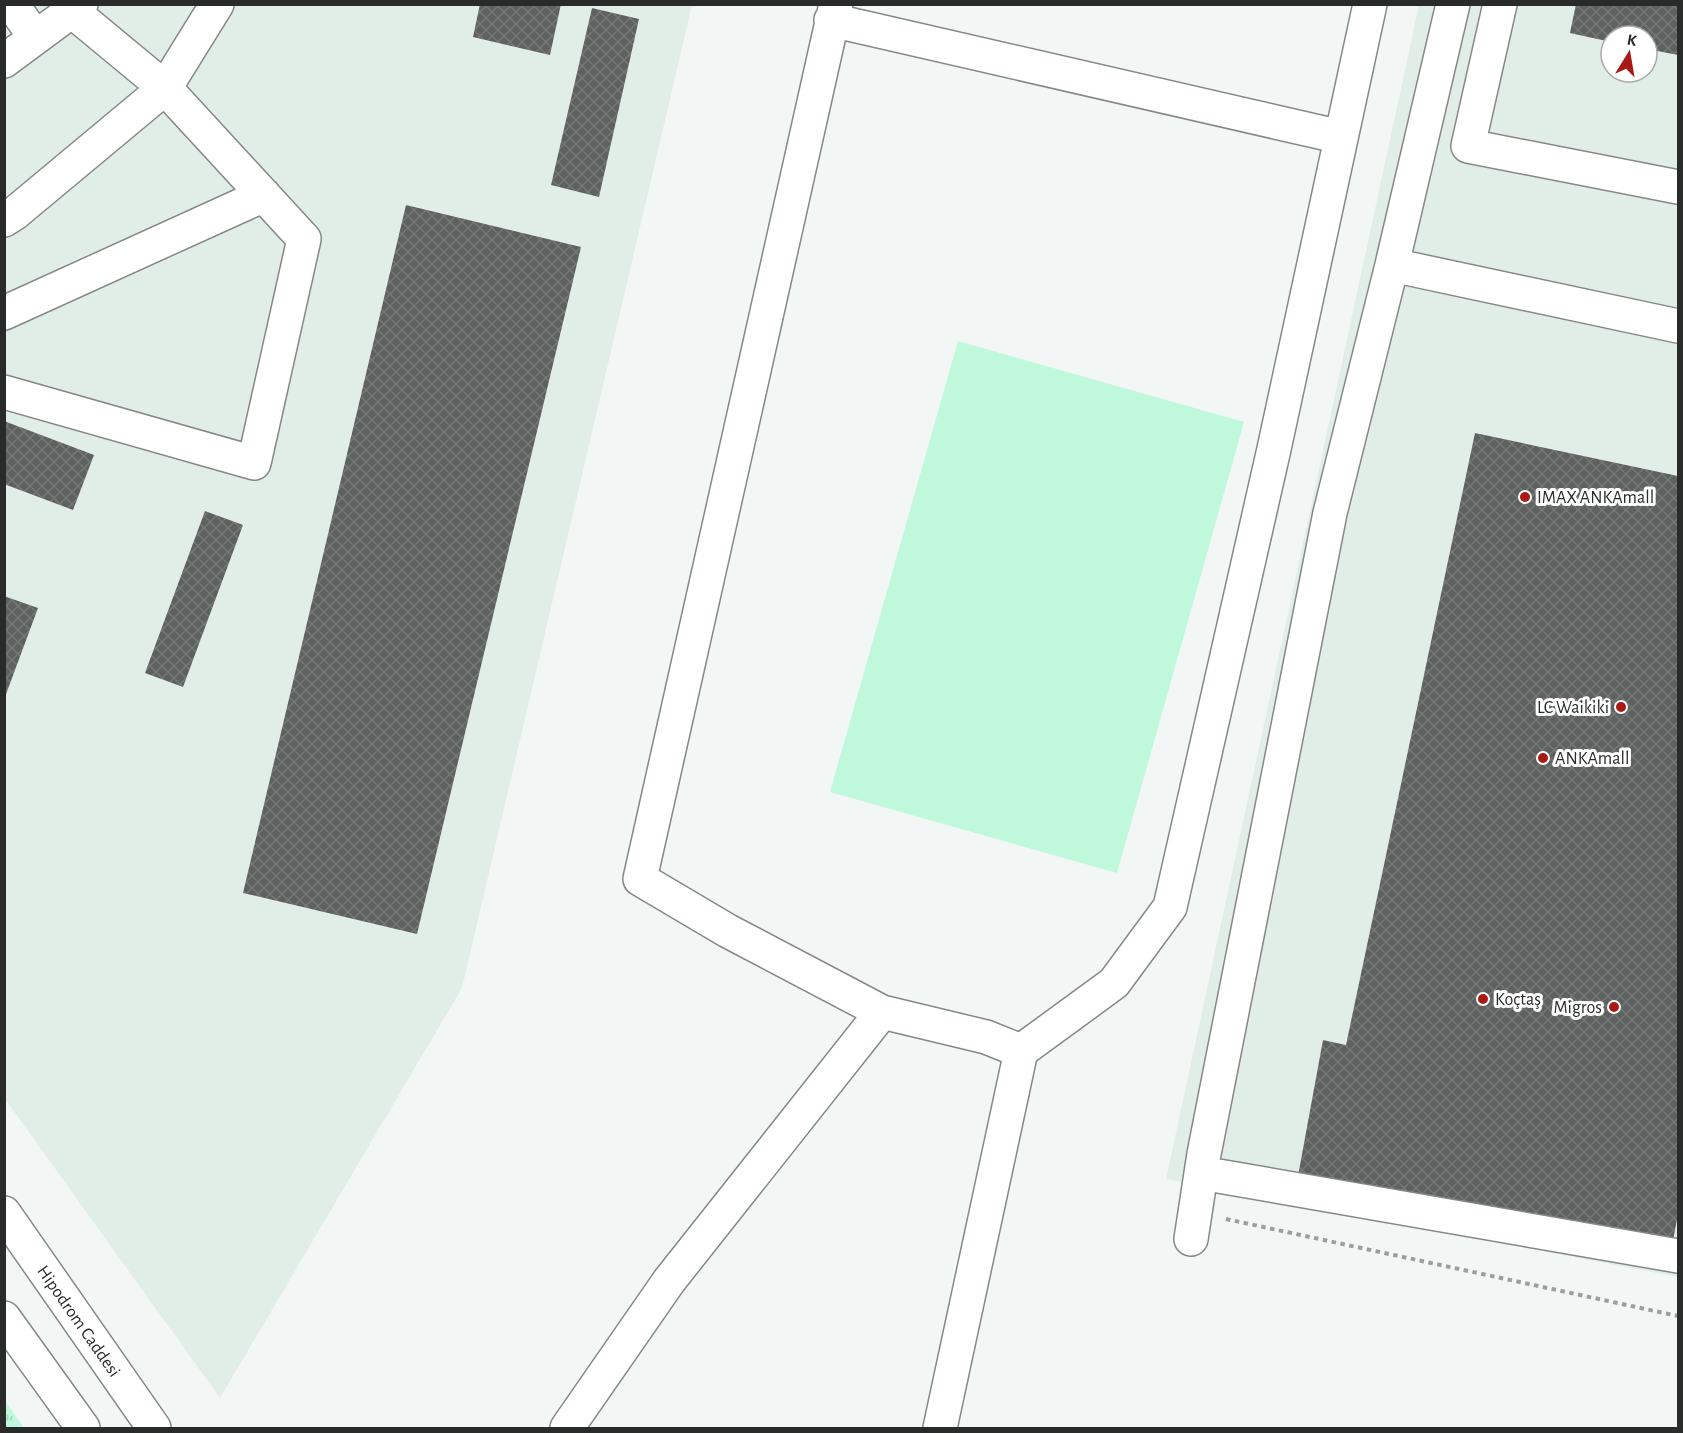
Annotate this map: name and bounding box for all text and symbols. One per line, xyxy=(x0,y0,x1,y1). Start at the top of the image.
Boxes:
north arrow xyxy=(1599,24,1659,84)
text: K xyxy=(1626,32,1638,49)
place label: IMAX ANKAmall xyxy=(1537,489,1654,507)
marker: IMAX ANKAmall xyxy=(1518,490,1532,504)
place label: LC Waikiki xyxy=(1537,699,1609,717)
marker: LC Waikiki xyxy=(1614,700,1628,714)
place label: ANKAmall xyxy=(1555,750,1629,768)
marker: ANKAmall xyxy=(1536,751,1550,765)
place label: Koçtaş xyxy=(1495,991,1541,1009)
marker: Koçtaş xyxy=(1476,992,1490,1006)
place label: Migros xyxy=(1553,999,1602,1017)
marker: Migros xyxy=(1607,1000,1621,1014)
street label: Hipodrom Caddesi xyxy=(33,1263,123,1381)

